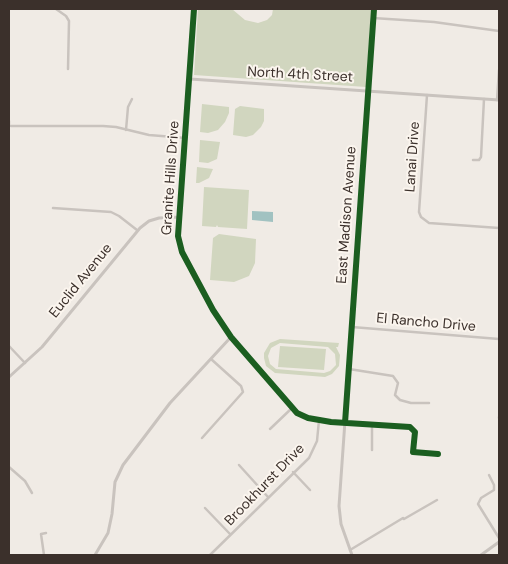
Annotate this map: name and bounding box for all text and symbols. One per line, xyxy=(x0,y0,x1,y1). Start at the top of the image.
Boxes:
street label: North 4th Street xyxy=(247,64,353,86)
street label: Granite Hills Drive xyxy=(159,120,183,236)
street label: Lanai Drive xyxy=(402,121,424,193)
street label: East Madison Avenue xyxy=(334,146,360,284)
street label: Euclid Avenue xyxy=(46,241,116,321)
street label: El Rancho Drive xyxy=(376,310,476,336)
street label: Brookhurst Drive xyxy=(222,441,308,529)

